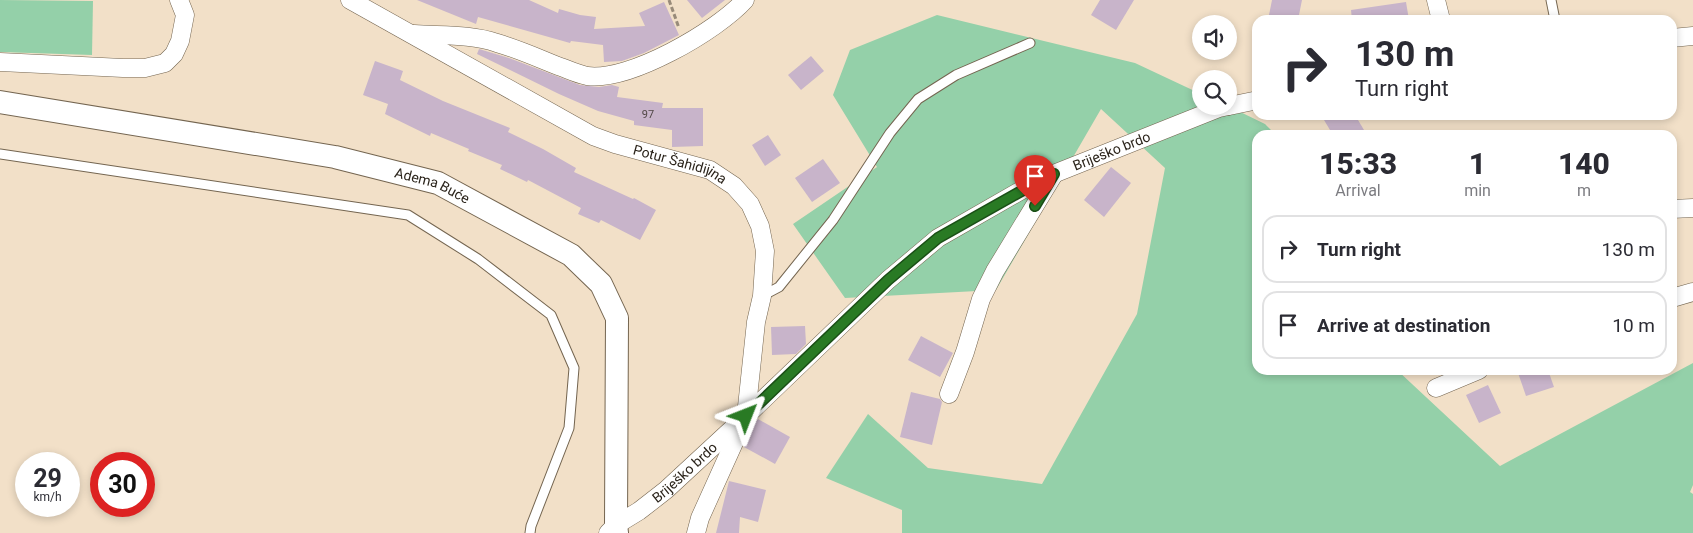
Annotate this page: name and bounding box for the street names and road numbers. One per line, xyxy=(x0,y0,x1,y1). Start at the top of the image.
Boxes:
street label: Briješko brdo xyxy=(1071,128,1153,173)
street label: Potur Šahidijina xyxy=(631,141,730,187)
street label: Adema Buće xyxy=(393,164,472,207)
street label: Briješko brdo xyxy=(649,439,720,506)

